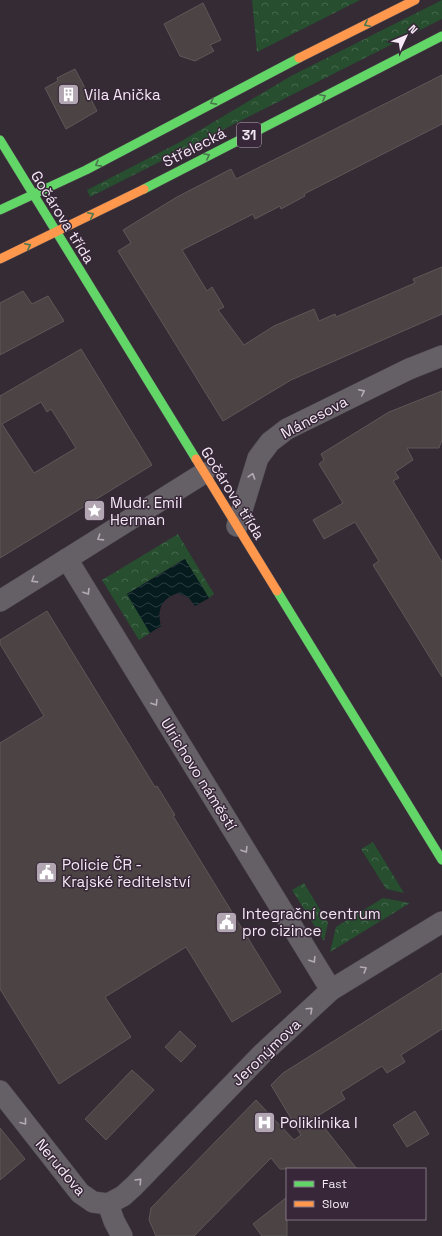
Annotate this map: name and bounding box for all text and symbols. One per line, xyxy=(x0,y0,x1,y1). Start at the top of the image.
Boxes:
north arrow xyxy=(386,16,426,56)
one-way arrow xyxy=(364,19,371,27)
text: N xyxy=(406,22,421,37)
building icon: Vila Anička xyxy=(55,81,81,107)
place label: Vila Anička xyxy=(84,85,161,104)
one-way arrow xyxy=(319,94,326,102)
one-way arrow xyxy=(209,98,217,105)
street label: Střelecká xyxy=(159,123,229,171)
road number: 31 xyxy=(237,123,261,147)
one-way arrow xyxy=(203,153,210,161)
one-way arrow xyxy=(95,159,102,166)
street label: Gočárova třída xyxy=(27,167,99,267)
one-way arrow xyxy=(87,212,94,220)
one-way arrow xyxy=(24,243,31,251)
one-way arrow xyxy=(358,389,366,397)
street label: Mánesova xyxy=(277,391,351,443)
street label: Gočárova třída xyxy=(197,443,269,543)
one-way arrow xyxy=(247,472,256,479)
place label: Mudr. Emil Herman xyxy=(110,493,182,529)
place icon: Mudr. Emil Herman xyxy=(81,498,107,524)
one-way arrow xyxy=(97,534,104,541)
one-way arrow xyxy=(31,575,38,582)
one-way arrow xyxy=(83,588,90,595)
one-way arrow xyxy=(151,699,158,706)
street label: Ulrichovo náměstí xyxy=(157,714,241,834)
one-way arrow xyxy=(241,846,248,853)
place label: Policie ČR - Krajské ředitelství xyxy=(62,855,191,891)
public building icon: Policie ČR - Krajské ředitelství xyxy=(34,860,60,886)
place label: Integrační centrum pro cizince xyxy=(242,904,381,940)
public building icon: Integrační centrum pro cizince xyxy=(214,909,240,935)
one-way arrow xyxy=(309,956,316,963)
one-way arrow xyxy=(360,967,367,974)
one-way arrow xyxy=(305,1008,312,1015)
street label: Jeronýmova xyxy=(228,1014,305,1090)
hospital icon: Poliklinika I xyxy=(252,1109,278,1135)
place label: Poliklinika I xyxy=(280,1113,358,1132)
one-way arrow xyxy=(20,1117,27,1124)
street label: Nerudova xyxy=(32,1135,91,1200)
legend xyxy=(286,1168,426,1220)
text: Fast xyxy=(322,1176,347,1192)
one-way arrow xyxy=(134,1178,142,1186)
text: Slow xyxy=(322,1196,349,1212)

